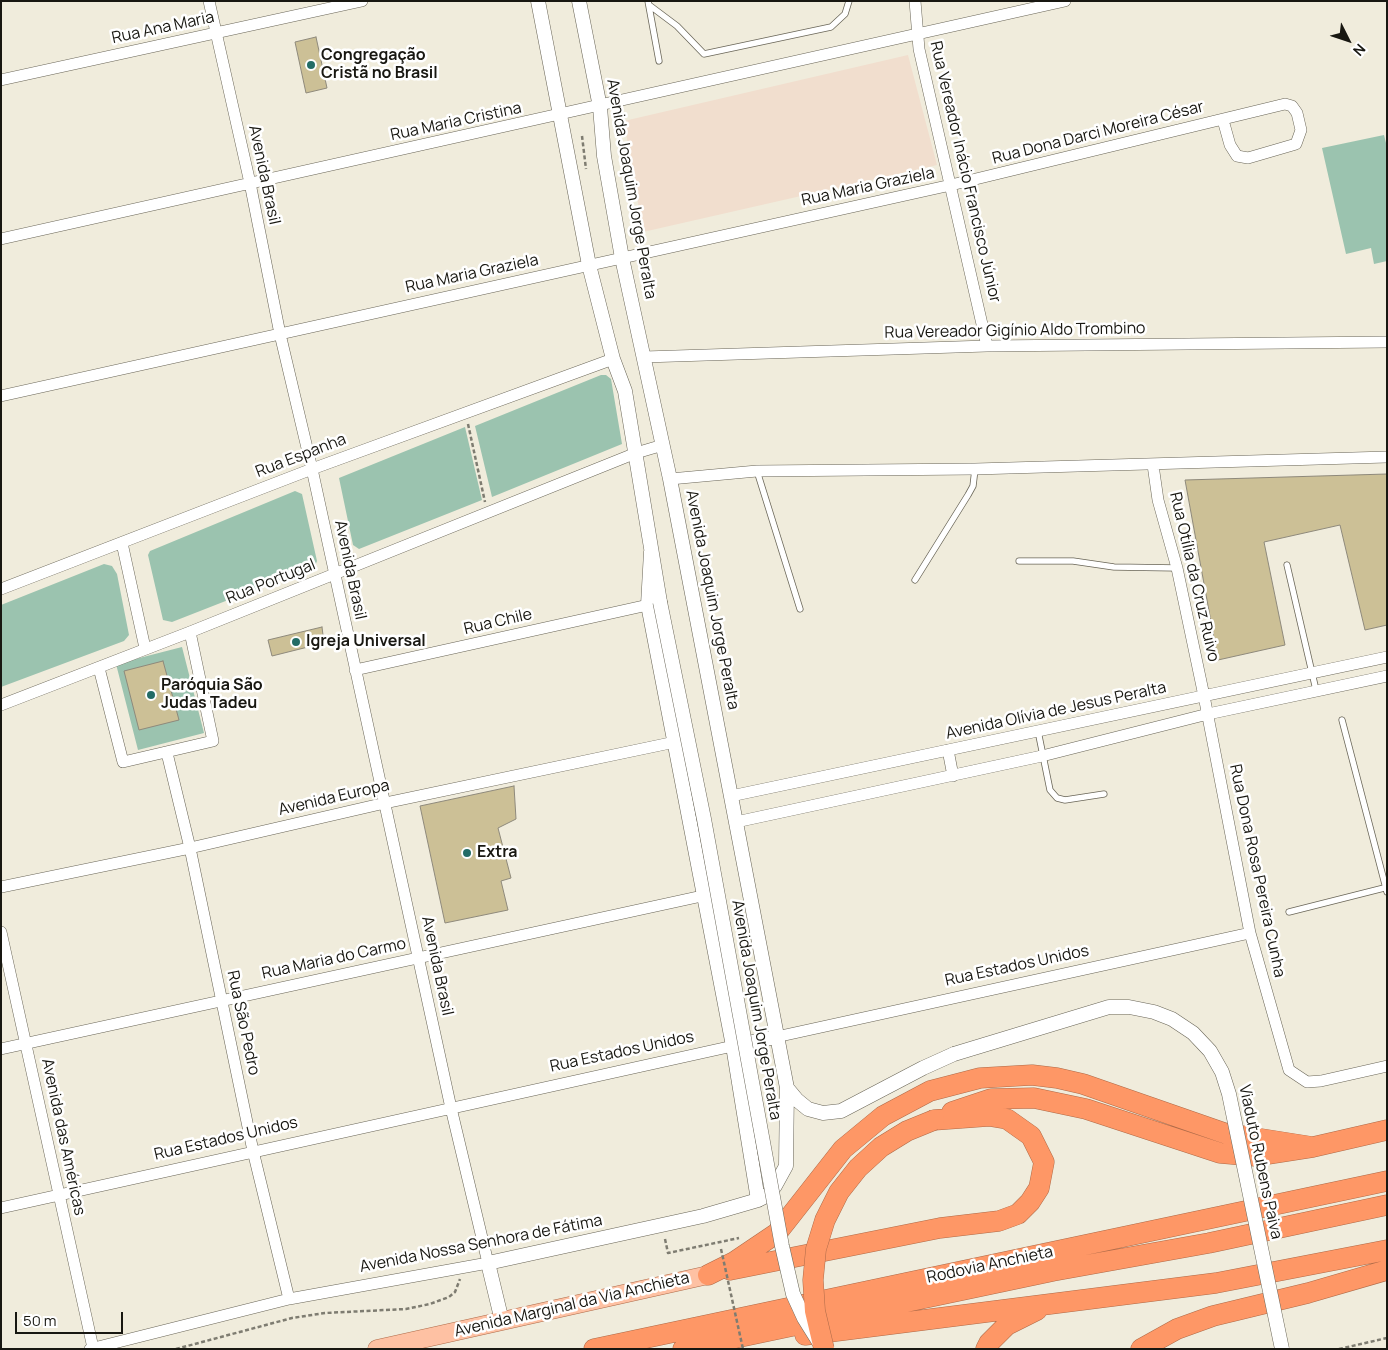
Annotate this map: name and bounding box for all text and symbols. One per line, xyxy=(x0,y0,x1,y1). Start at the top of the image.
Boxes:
street label: Rua Ana Maria xyxy=(110,8,216,48)
north arrow xyxy=(1323,15,1373,65)
street label: Rua Vereador Inácio Francisco Júnior xyxy=(926,39,1004,305)
text: N xyxy=(1349,40,1370,60)
place label: Congregação Cristã no Brasil xyxy=(321,46,438,84)
marker: Congregação Cristã no Brasil xyxy=(305,59,317,71)
street label: Avenida Joaquim Jorge Peralta xyxy=(602,77,660,301)
street label: Rua Dona Darci Moreira César xyxy=(990,97,1206,169)
street label: Rua Maria Cristina xyxy=(389,99,523,145)
street label: Avenida Brasil xyxy=(244,123,284,227)
street label: Rua Maria Graziela xyxy=(800,164,936,210)
street label: Rua Maria Graziela xyxy=(404,251,540,297)
street label: Rua Vereador Gigínio Aldo Trombino xyxy=(884,319,1146,343)
street label: Rua Espanha xyxy=(253,430,349,482)
street label: Avenida Joaquim Jorge Peralta xyxy=(681,489,743,711)
street label: Rua Otília da Cruz Ruivo xyxy=(1165,490,1223,664)
street label: Avenida Brasil xyxy=(330,518,370,622)
street label: Rua Portugal xyxy=(224,555,318,609)
street label: Rua Chile xyxy=(462,605,534,639)
place label: Igreja Universal xyxy=(306,632,426,652)
marker: Igreja Universal xyxy=(290,636,302,648)
place label: Paróquia São Judas Tadeu xyxy=(161,676,263,714)
street label: Avenida Olívia de Jesus Peralta xyxy=(944,678,1168,744)
marker: Paróquia São Judas Tadeu xyxy=(145,689,157,701)
street label: Rua Dona Rosa Pereira Cunha xyxy=(1225,763,1289,979)
street label: Avenida Europa xyxy=(277,776,391,820)
place label: Extra xyxy=(477,843,518,863)
marker: Extra xyxy=(461,847,473,859)
street label: Avenida Joaquim Jorge Peralta xyxy=(727,898,785,1122)
street label: Avenida Brasil xyxy=(417,914,457,1018)
street label: Rua Maria do Carmo xyxy=(260,934,408,984)
street label: Rua Estados Unidos xyxy=(943,941,1091,991)
street label: Rua São Pedro xyxy=(223,969,263,1077)
street label: Rua Estados Unidos xyxy=(548,1027,696,1077)
street label: Avenida das Américas xyxy=(37,1057,89,1217)
street label: Viaduto Rubens Paiva xyxy=(1234,1083,1286,1241)
street label: Rua Estados Unidos xyxy=(152,1113,300,1165)
street label: Avenida Nossa Senhora de Fátima xyxy=(358,1211,604,1277)
street label: Rodovia Anchieta xyxy=(925,1242,1055,1288)
street label: Avenida Marginal da Via Anchieta xyxy=(453,1269,691,1341)
scale bar xyxy=(18,1302,125,1334)
text: 50 m xyxy=(23,1310,57,1331)

